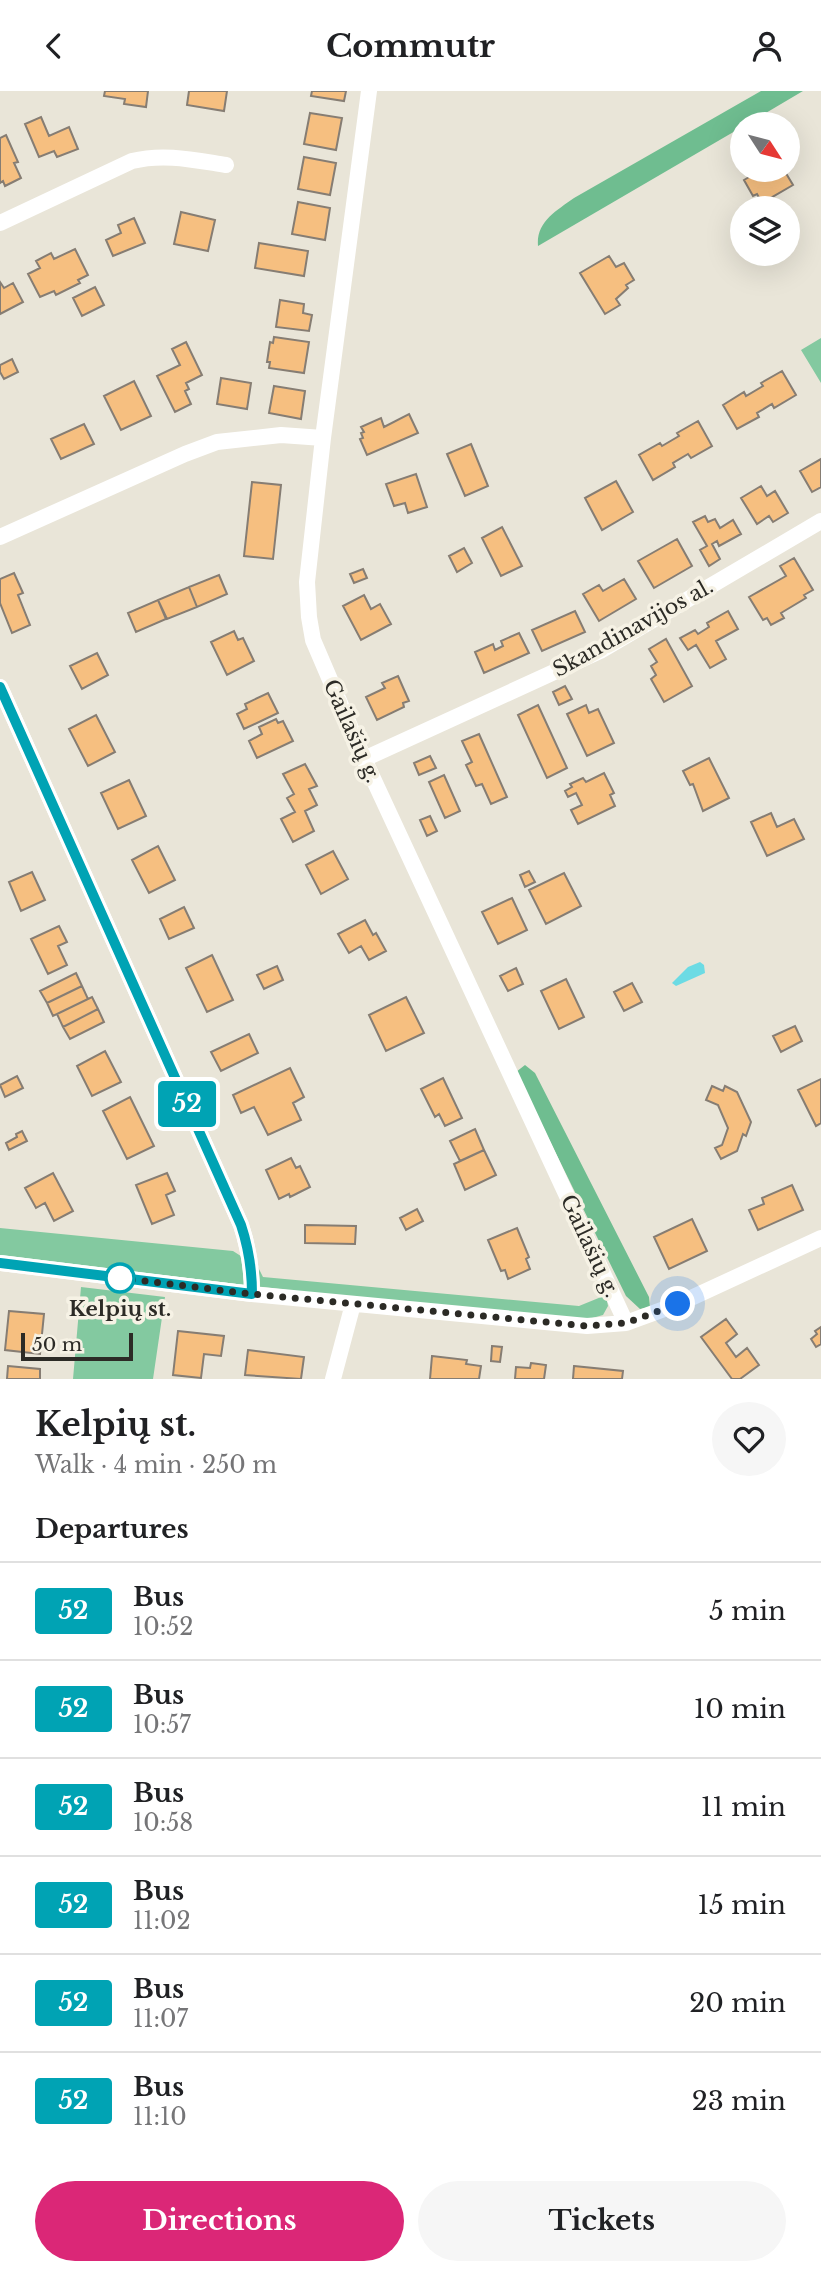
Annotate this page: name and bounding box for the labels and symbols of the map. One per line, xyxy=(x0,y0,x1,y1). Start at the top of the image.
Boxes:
north arrow xyxy=(730,112,800,182)
street label: Skandinavijos al. xyxy=(548,573,718,683)
street label: Gailašių g. xyxy=(318,675,386,787)
line badge: 52 xyxy=(156,1081,218,1127)
street label: Gailašių g. xyxy=(555,1190,625,1302)
marker: Kelpių st. xyxy=(105,1263,135,1293)
your location xyxy=(660,1286,695,1321)
place label: Kelpių st. xyxy=(69,1296,171,1322)
scale bar xyxy=(21,1330,133,1362)

